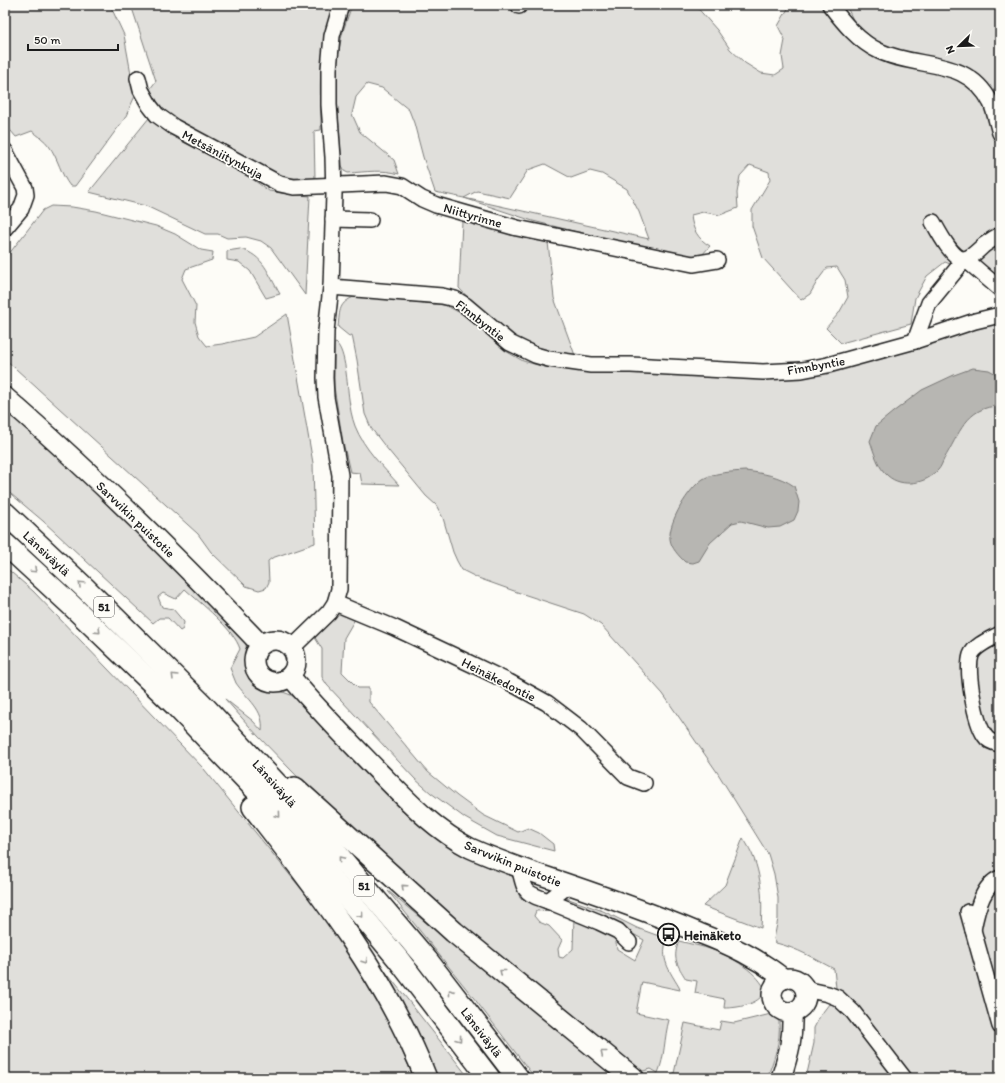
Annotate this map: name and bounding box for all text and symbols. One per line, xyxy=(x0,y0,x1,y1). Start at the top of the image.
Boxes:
scale bar xyxy=(28,26,118,52)
north arrow xyxy=(939,26,979,66)
text: 50 m xyxy=(34,33,60,47)
text: N xyxy=(943,44,958,56)
street label: Metsäniitynkuja xyxy=(180,127,266,182)
street label: Niittyrinne xyxy=(442,200,504,231)
street label: Finnbyntie xyxy=(453,296,508,344)
street label: Finnbyntie xyxy=(786,353,846,378)
street label: Sarvvikin puistotie xyxy=(93,478,178,561)
street label: Länsiväylä xyxy=(20,528,74,579)
one-way arrow xyxy=(29,565,37,573)
one-way arrow xyxy=(78,581,86,589)
road number: 51 xyxy=(94,597,114,617)
one-way arrow xyxy=(93,626,101,634)
street label: Heinäkedontie xyxy=(459,654,538,705)
one-way arrow xyxy=(171,673,179,680)
street label: Länsiväylä xyxy=(249,756,300,810)
one-way arrow xyxy=(274,810,281,817)
street label: Sarvvikin puistotie xyxy=(462,837,564,890)
one-way arrow xyxy=(339,857,346,864)
road number: 51 xyxy=(354,876,374,896)
one-way arrow xyxy=(401,884,408,891)
one-way arrow xyxy=(357,910,364,917)
bus stop icon: Heinäketo xyxy=(655,922,681,948)
place label: Heinäketo xyxy=(684,928,741,943)
one-way arrow xyxy=(360,957,367,964)
one-way arrow xyxy=(500,969,507,976)
one-way arrow xyxy=(449,989,456,996)
street label: Länsiväylä xyxy=(458,1004,506,1060)
one-way arrow xyxy=(454,1034,461,1041)
one-way arrow xyxy=(601,1051,608,1058)

